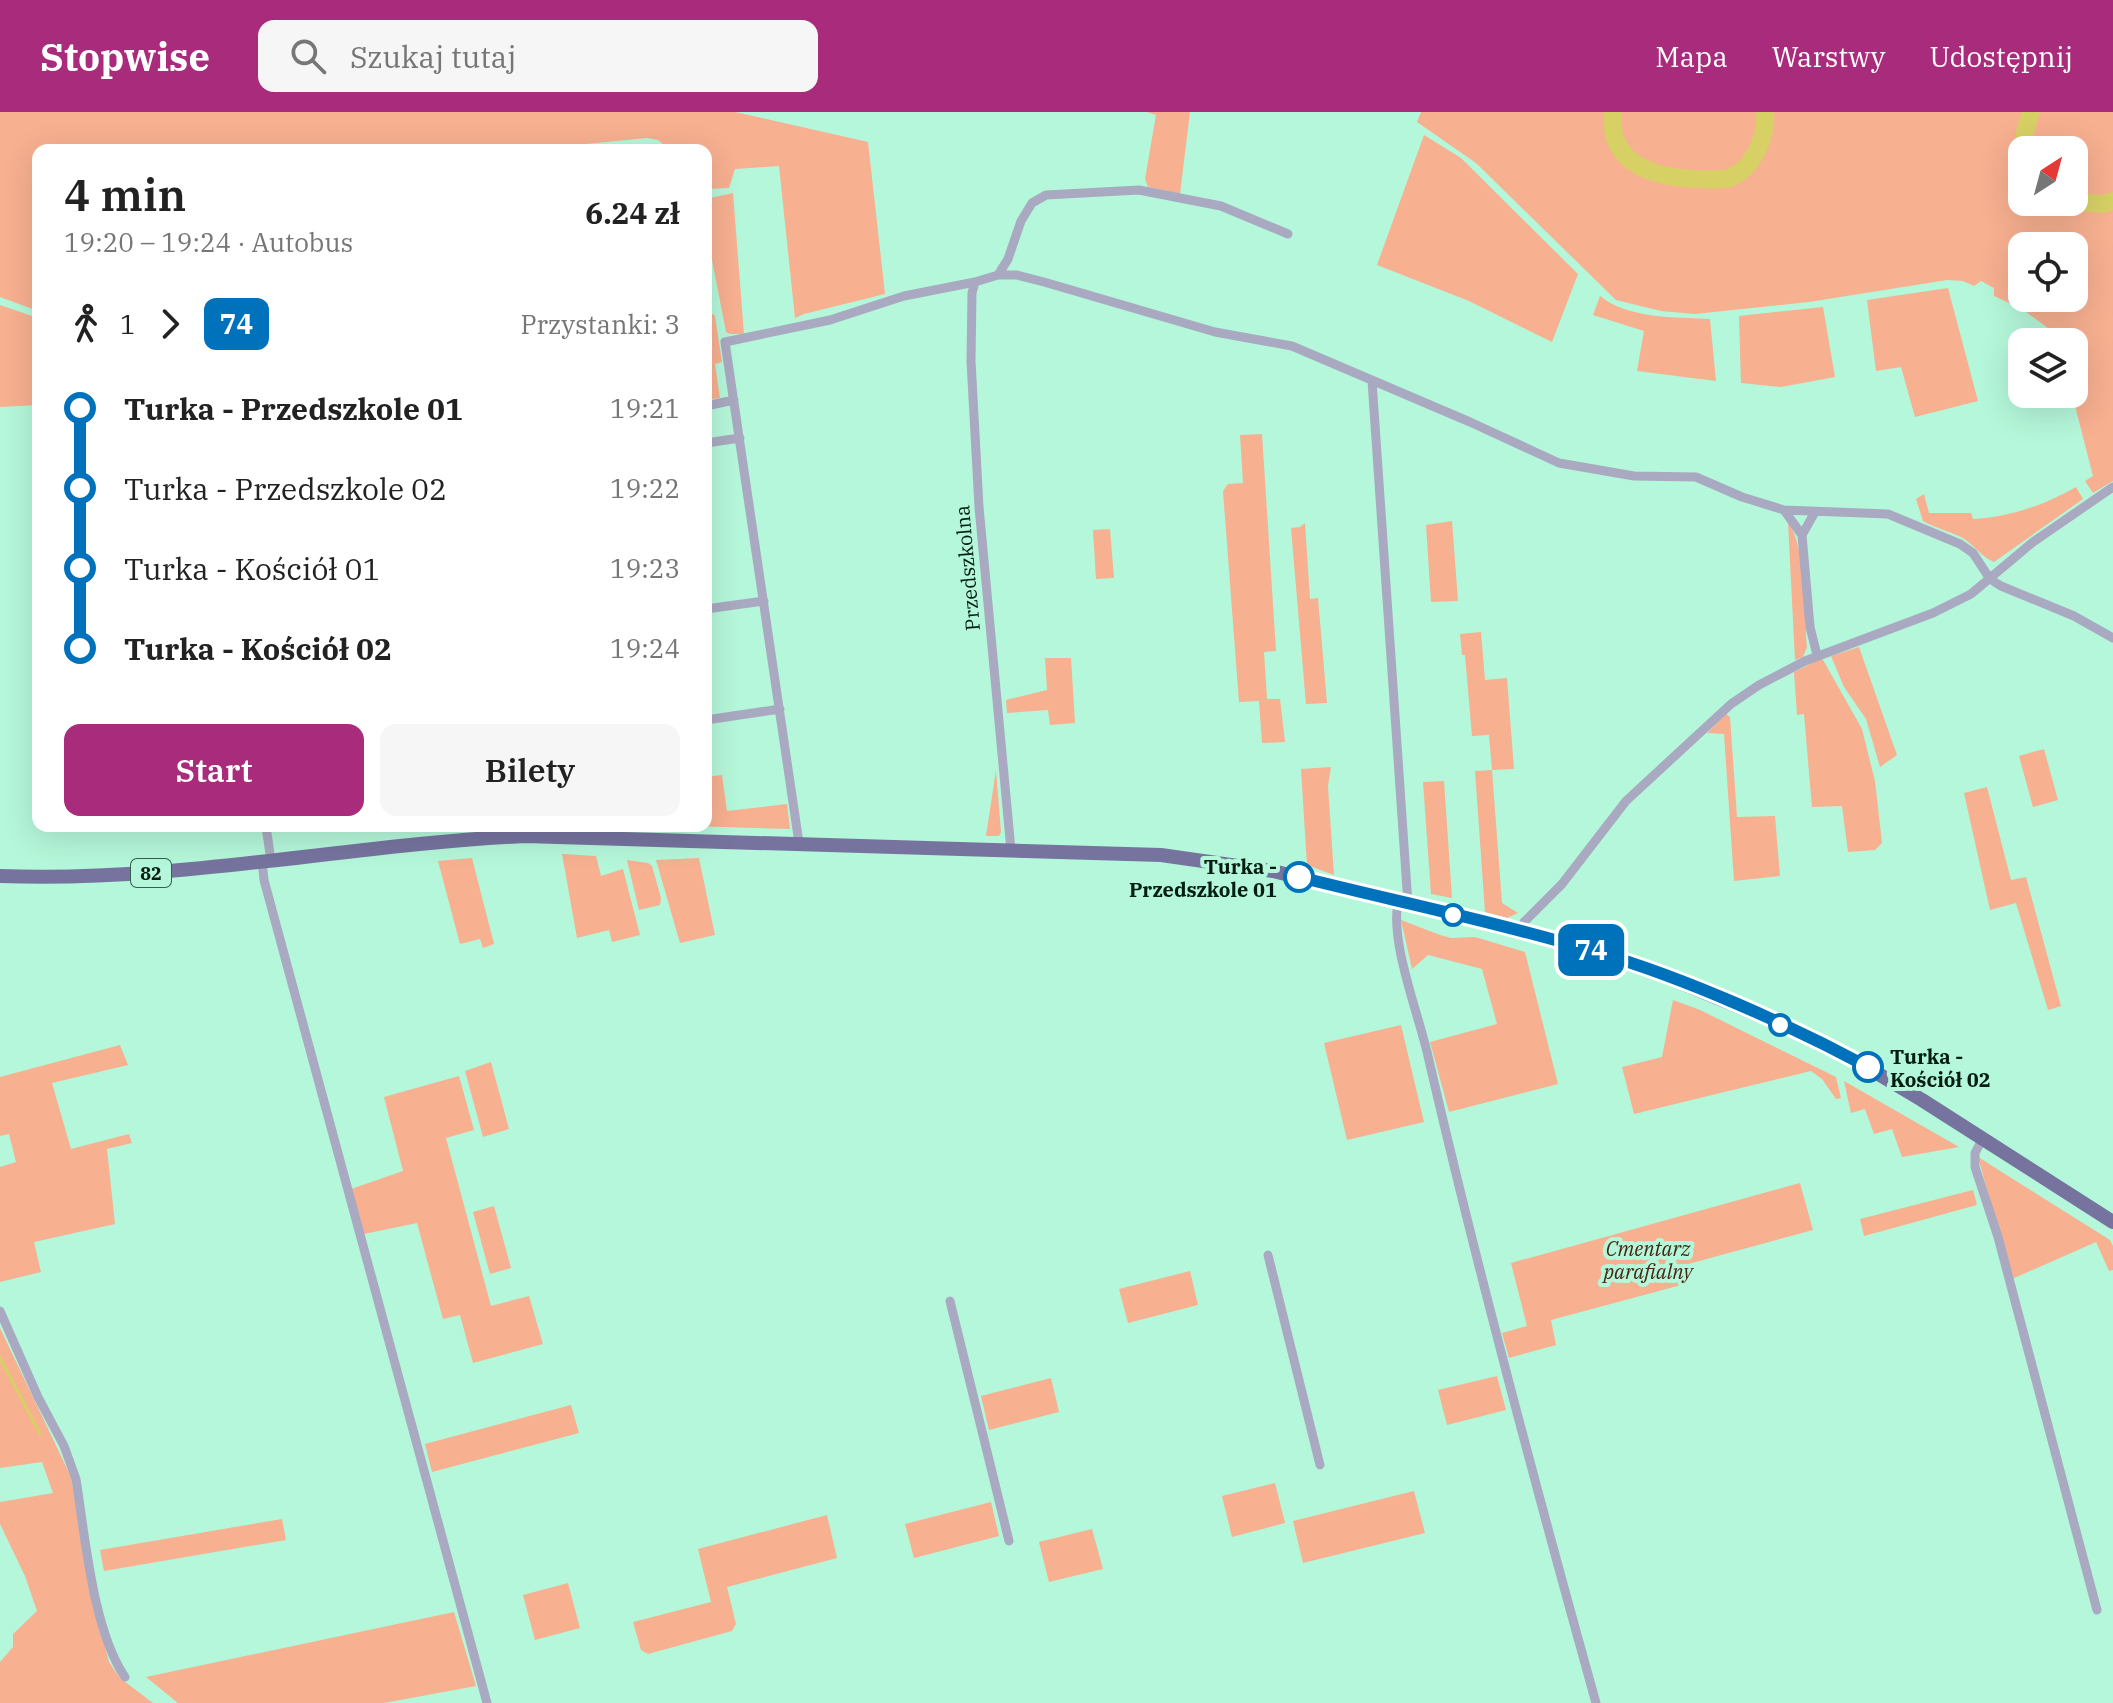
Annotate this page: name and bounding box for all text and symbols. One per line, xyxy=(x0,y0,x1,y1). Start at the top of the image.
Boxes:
search box xyxy=(258,20,818,92)
text: Stopwise xyxy=(40,32,210,81)
icon: search xyxy=(286,34,330,78)
text: Szukaj tutaj xyxy=(350,37,516,76)
text: Mapa xyxy=(1655,38,1728,75)
text: Warstwy xyxy=(1772,38,1885,75)
text: Udostępnij xyxy=(1929,38,2073,75)
north arrow xyxy=(2008,136,2088,216)
map controls xyxy=(2008,136,2088,408)
text: 4 min xyxy=(64,166,186,223)
text: 6.24 zł xyxy=(585,193,680,232)
text: 19:20 – 19:24 · Autobus xyxy=(64,225,353,259)
button: locate xyxy=(2008,232,2088,312)
icon: walk xyxy=(64,302,108,346)
icon: forward xyxy=(148,302,192,346)
text: 74 xyxy=(220,305,253,342)
text: 1 xyxy=(120,307,136,341)
text: Przystanki: 3 xyxy=(521,307,680,341)
button: layers xyxy=(2008,328,2088,408)
text: Turka - Przedszkole 01 xyxy=(124,389,463,428)
text: 19:21 xyxy=(610,391,680,425)
text: Turka - Przedszkole 02 xyxy=(124,469,447,508)
text: 19:22 xyxy=(610,471,680,505)
street label: Przedszkolna xyxy=(948,504,986,632)
text: Turka - Kościół 01 xyxy=(124,549,381,588)
text: 19:23 xyxy=(610,551,680,585)
text: Turka - Kościół 02 xyxy=(124,629,392,668)
text: 19:24 xyxy=(610,631,680,665)
button: Start xyxy=(64,724,364,816)
button: Bilety xyxy=(380,724,680,816)
place label: Turka - Przedszkole 01 xyxy=(1129,853,1277,903)
road number: 82 xyxy=(131,859,171,887)
marker: Turka - Przedszkole 01 xyxy=(1284,862,1314,892)
unlabelled marker xyxy=(1442,904,1464,926)
line badge: 74 xyxy=(1555,924,1627,976)
text: 74 xyxy=(1574,931,1608,968)
unlabelled marker xyxy=(1769,1014,1791,1036)
place label: Turka - Kościół 02 xyxy=(1890,1043,1991,1093)
marker: Turka - Kościół 02 xyxy=(1853,1052,1883,1082)
park label: Cmentarz parafialny xyxy=(1601,1235,1694,1285)

